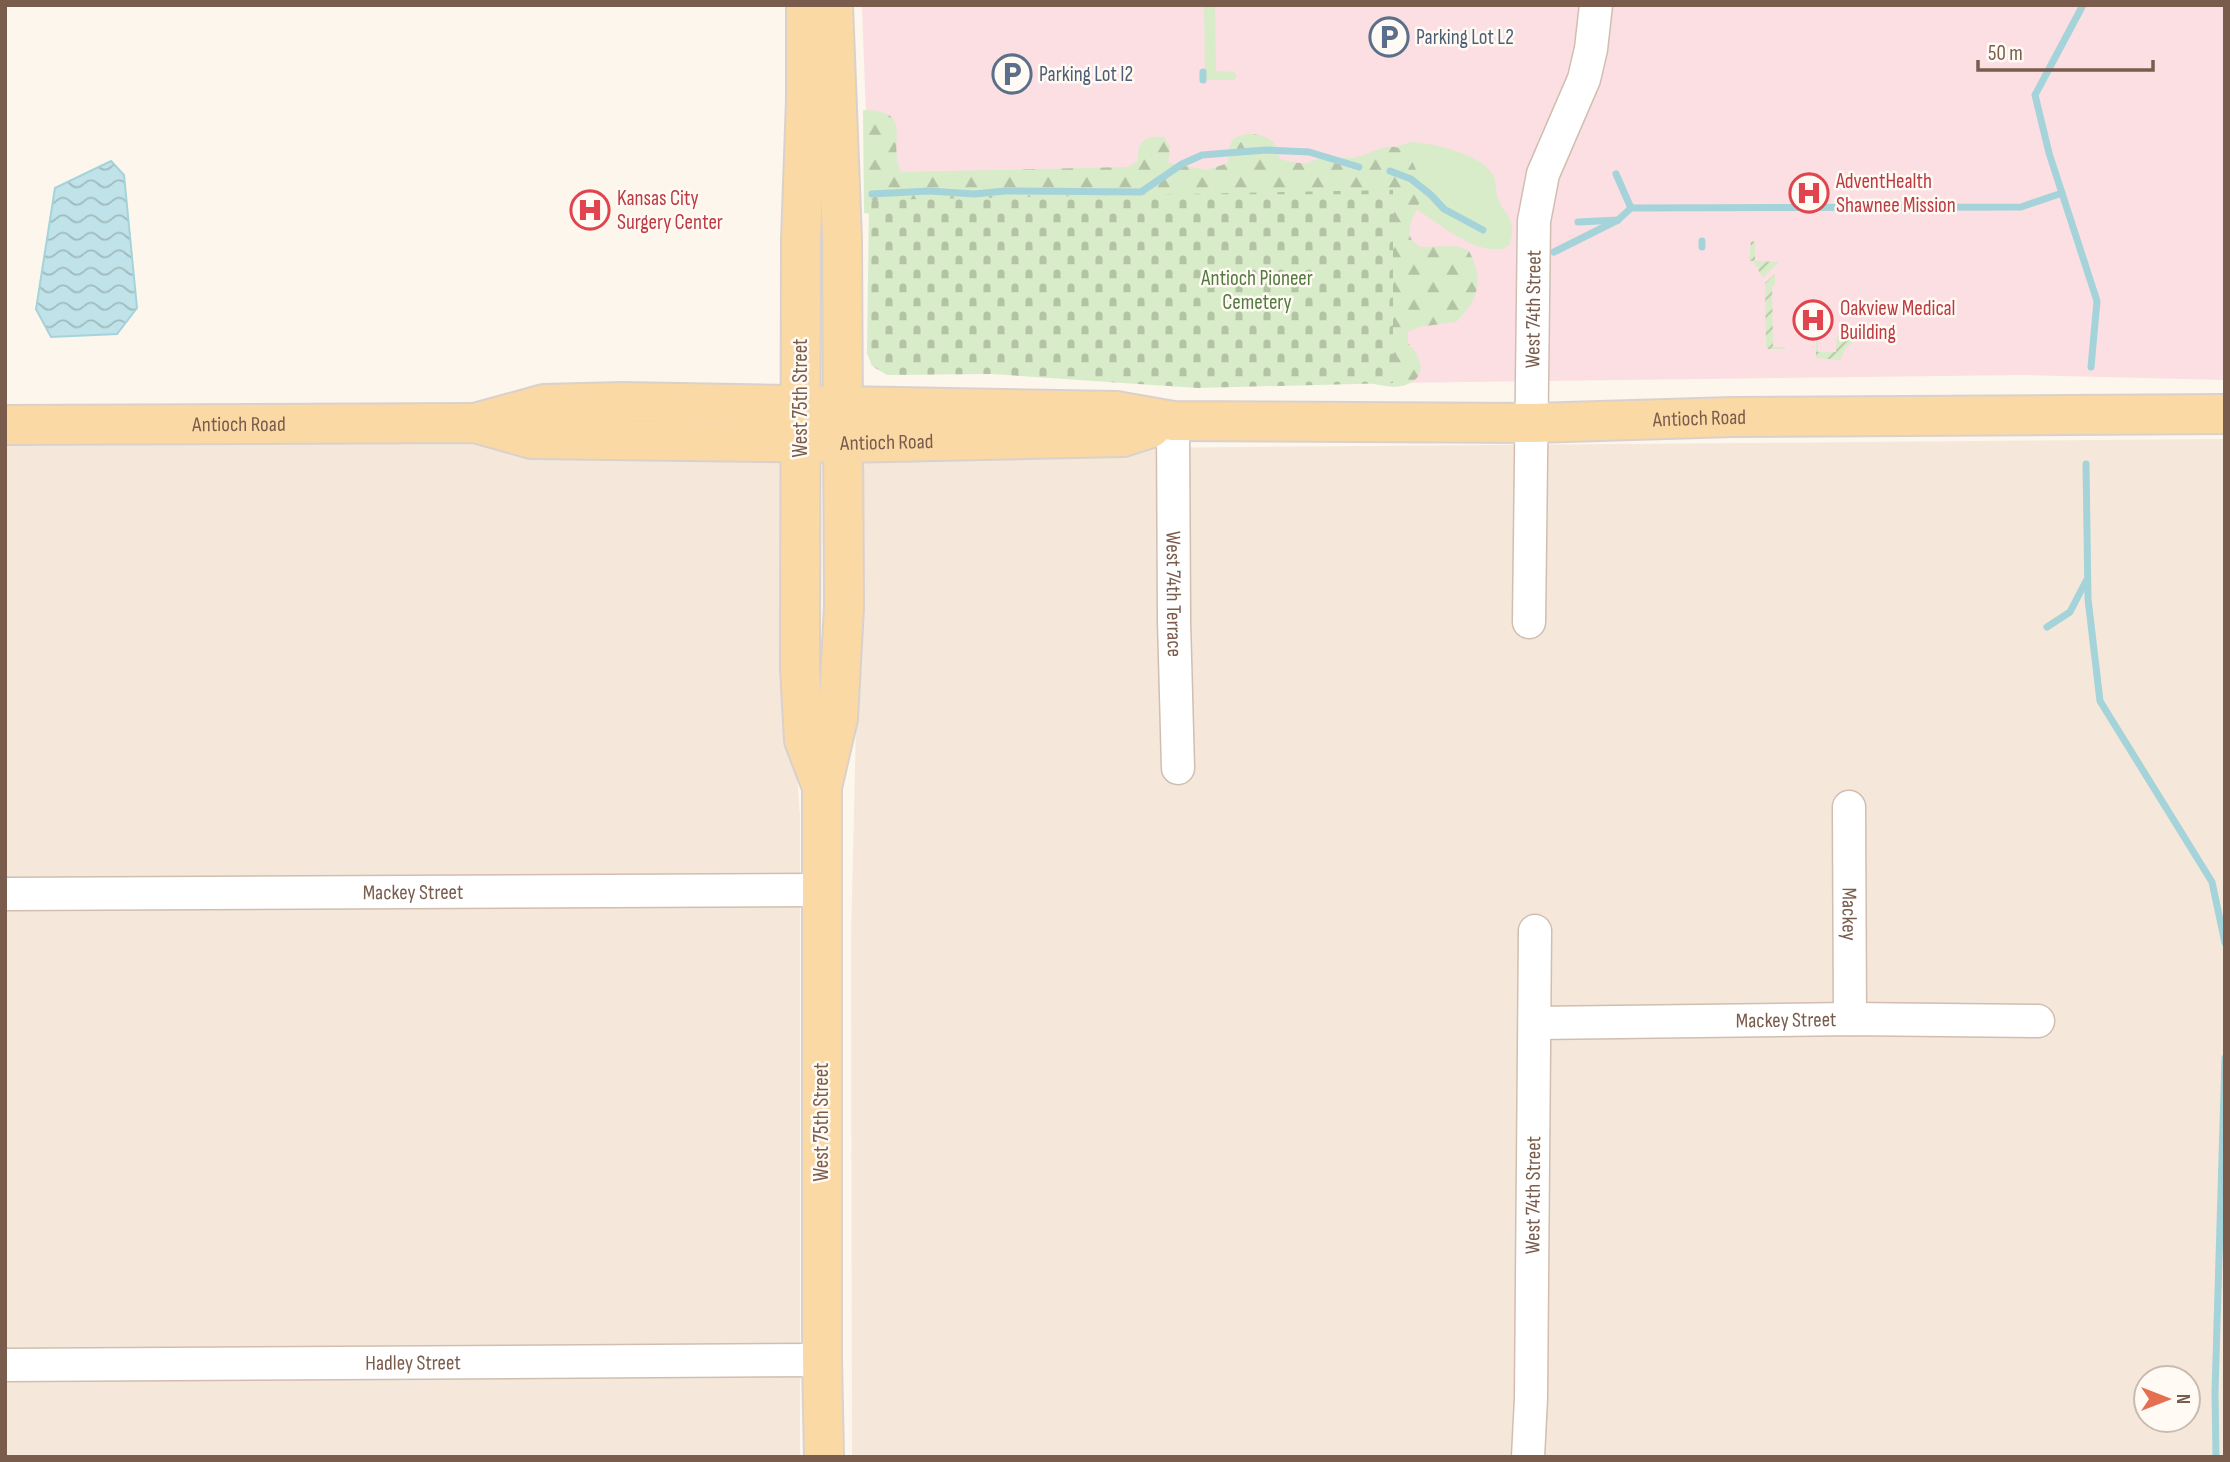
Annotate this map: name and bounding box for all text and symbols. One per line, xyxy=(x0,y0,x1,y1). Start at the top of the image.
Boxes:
parking icon: Parking Lot L2 xyxy=(1368,16,1410,58)
place label: Parking Lot L2 xyxy=(1416,25,1514,50)
scale bar xyxy=(1978,28,2153,72)
text: 50 m xyxy=(1988,41,2023,66)
parking icon: Parking Lot I2 xyxy=(991,53,1033,95)
place label: Parking Lot I2 xyxy=(1039,62,1133,87)
place label: AdventHealth Shawnee Mission xyxy=(1835,169,1956,218)
hospital icon: AdventHealth Shawnee Mission xyxy=(1788,172,1830,214)
place label: Kansas City Surgery Center xyxy=(617,186,723,235)
hospital icon: Kansas City Surgery Center xyxy=(569,189,611,231)
street label: West 74th Street xyxy=(1520,250,1546,368)
park label: Antioch Pioneer Cemetery xyxy=(1200,266,1313,315)
place label: Oakview Medical Building xyxy=(1840,296,1956,345)
hospital icon: Oakview Medical Building xyxy=(1792,299,1834,341)
street label: West 75th Street xyxy=(788,339,813,457)
street label: Antioch Road xyxy=(1651,404,1746,432)
street label: Antioch Road xyxy=(191,411,286,437)
street label: Antioch Road xyxy=(839,429,934,456)
street label: West 74th Terrace xyxy=(1161,531,1187,657)
street label: Mackey Street xyxy=(363,879,463,905)
street label: Mackey xyxy=(1837,887,1862,941)
street label: Mackey Street xyxy=(1735,1007,1837,1033)
street label: West 75th Street xyxy=(809,1063,834,1181)
street label: West 74th Street xyxy=(1520,1136,1546,1254)
street label: Hadley Street xyxy=(365,1350,461,1375)
north arrow xyxy=(2132,1364,2202,1434)
text: N xyxy=(2171,1394,2194,1404)

